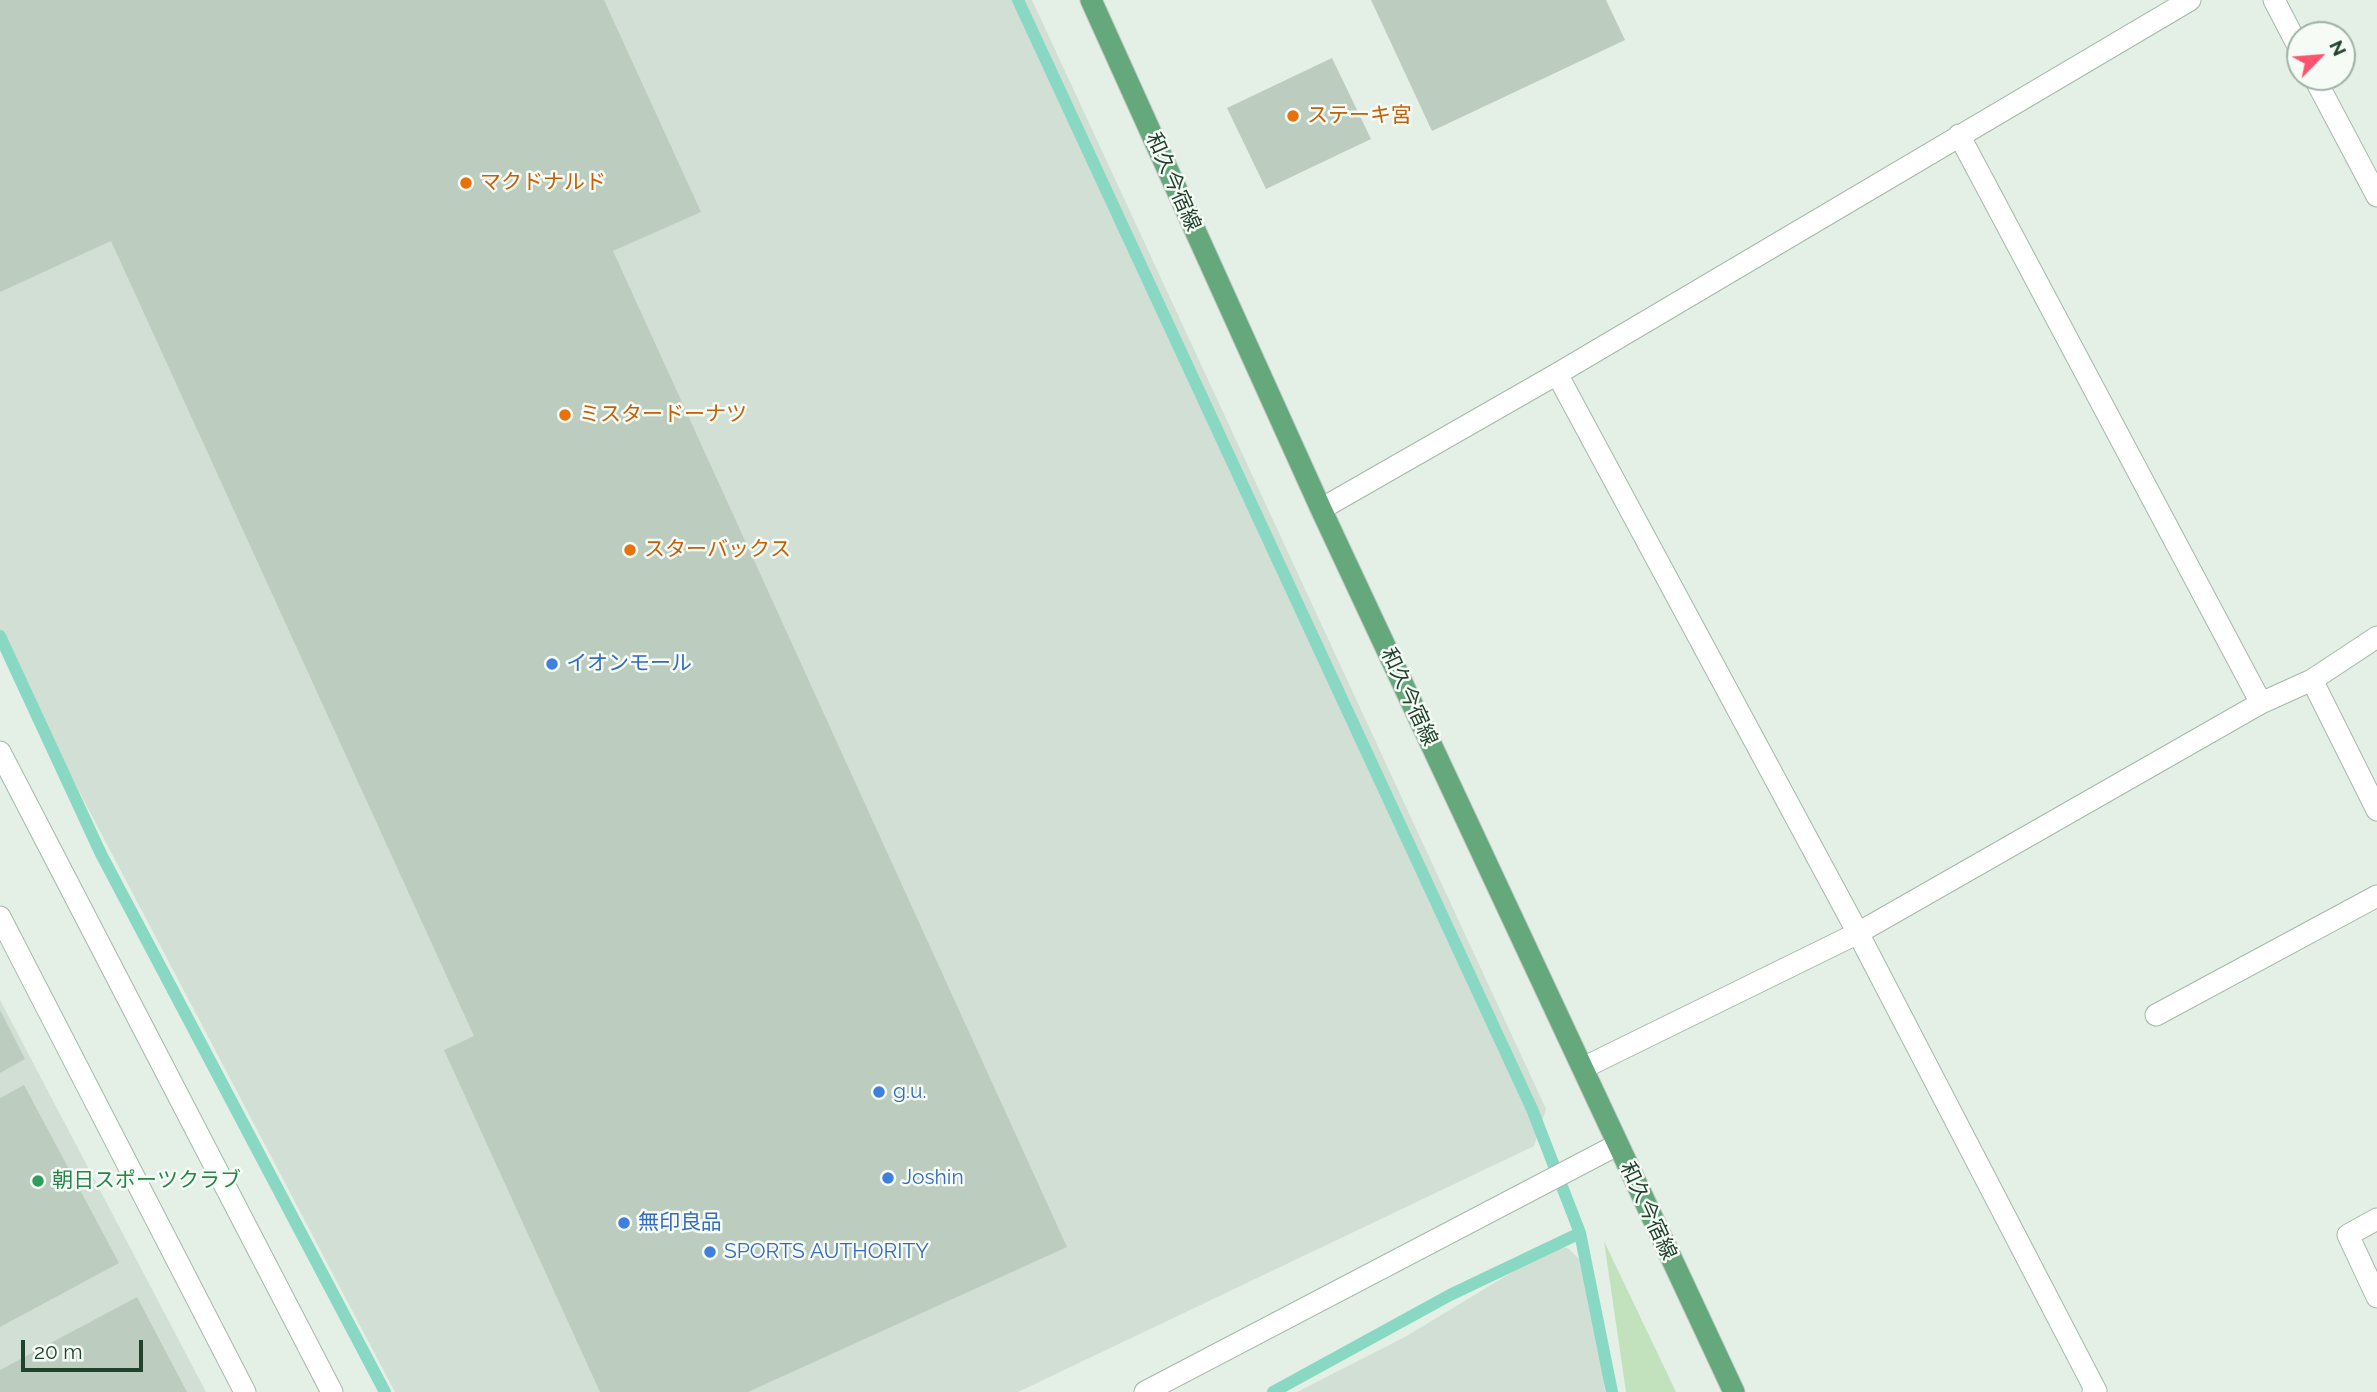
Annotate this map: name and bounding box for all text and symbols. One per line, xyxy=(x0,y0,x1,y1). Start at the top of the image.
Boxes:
north arrow xyxy=(2286,21,2356,91)
text: N xyxy=(2325,37,2351,59)
place label: ステーキ宮 xyxy=(1307,103,1412,129)
marker: ステーキ宮 xyxy=(1285,108,1301,124)
street label: 和久今宿線 xyxy=(1140,129,1206,235)
place label: マクドナルド xyxy=(480,170,606,196)
marker: マクドナルド xyxy=(458,175,474,191)
place label: ミスタードーナツ xyxy=(579,402,747,428)
marker: ミスタードーナツ xyxy=(557,407,573,423)
place label: スターバックス xyxy=(644,537,791,563)
marker: スターバックス xyxy=(622,542,638,558)
street label: 和久今宿線 xyxy=(1375,644,1443,750)
place label: イオンモール xyxy=(566,651,692,677)
marker: イオンモール xyxy=(544,656,560,672)
place label: g.u. xyxy=(893,1079,926,1105)
marker: g.u. xyxy=(871,1084,887,1100)
street label: 和久今宿線 xyxy=(1614,1158,1682,1264)
place label: Joshin xyxy=(902,1165,964,1191)
place label: 朝日スポーツクラブ xyxy=(52,1168,241,1194)
marker: Joshin xyxy=(880,1170,896,1186)
marker: 朝日スポーツクラブ xyxy=(30,1173,46,1189)
place label: 無印良品 xyxy=(638,1210,722,1236)
marker: 無印良品 xyxy=(616,1215,632,1231)
place label: SPORTS AUTHORITY xyxy=(724,1239,929,1265)
marker: SPORTS AUTHORITY xyxy=(702,1244,718,1260)
scale bar xyxy=(24,1326,147,1370)
text: 20 m xyxy=(34,1339,82,1364)

